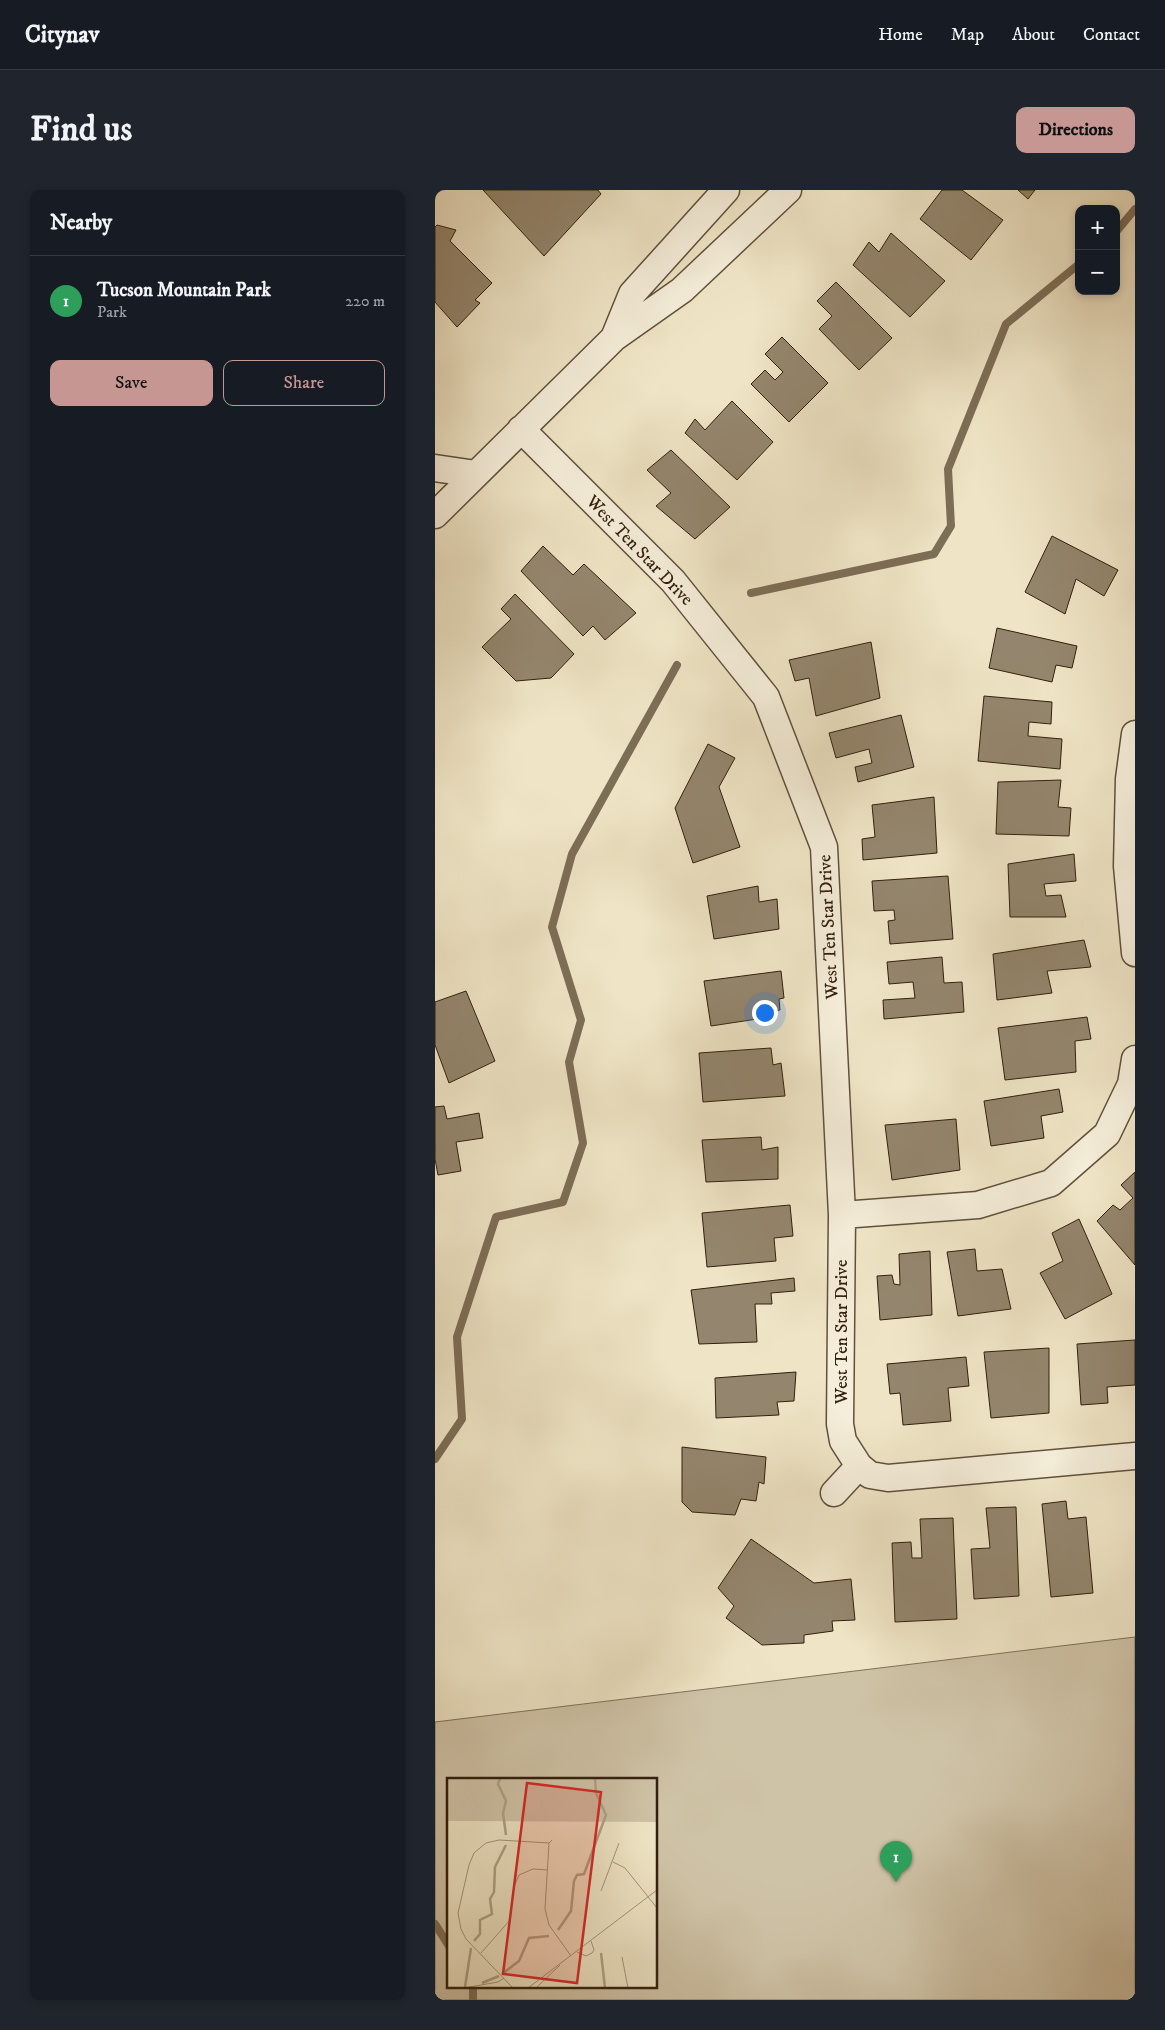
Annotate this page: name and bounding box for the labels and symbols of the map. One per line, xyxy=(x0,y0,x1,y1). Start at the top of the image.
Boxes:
street label: West Ten Star Drive xyxy=(580,490,697,610)
street label: West Ten Star Drive xyxy=(814,854,844,1001)
your location xyxy=(752,1000,778,1026)
street label: West Ten Star Drive xyxy=(831,1260,853,1405)
inset map xyxy=(447,1778,657,1988)
pin: 1 xyxy=(880,1841,912,1882)

